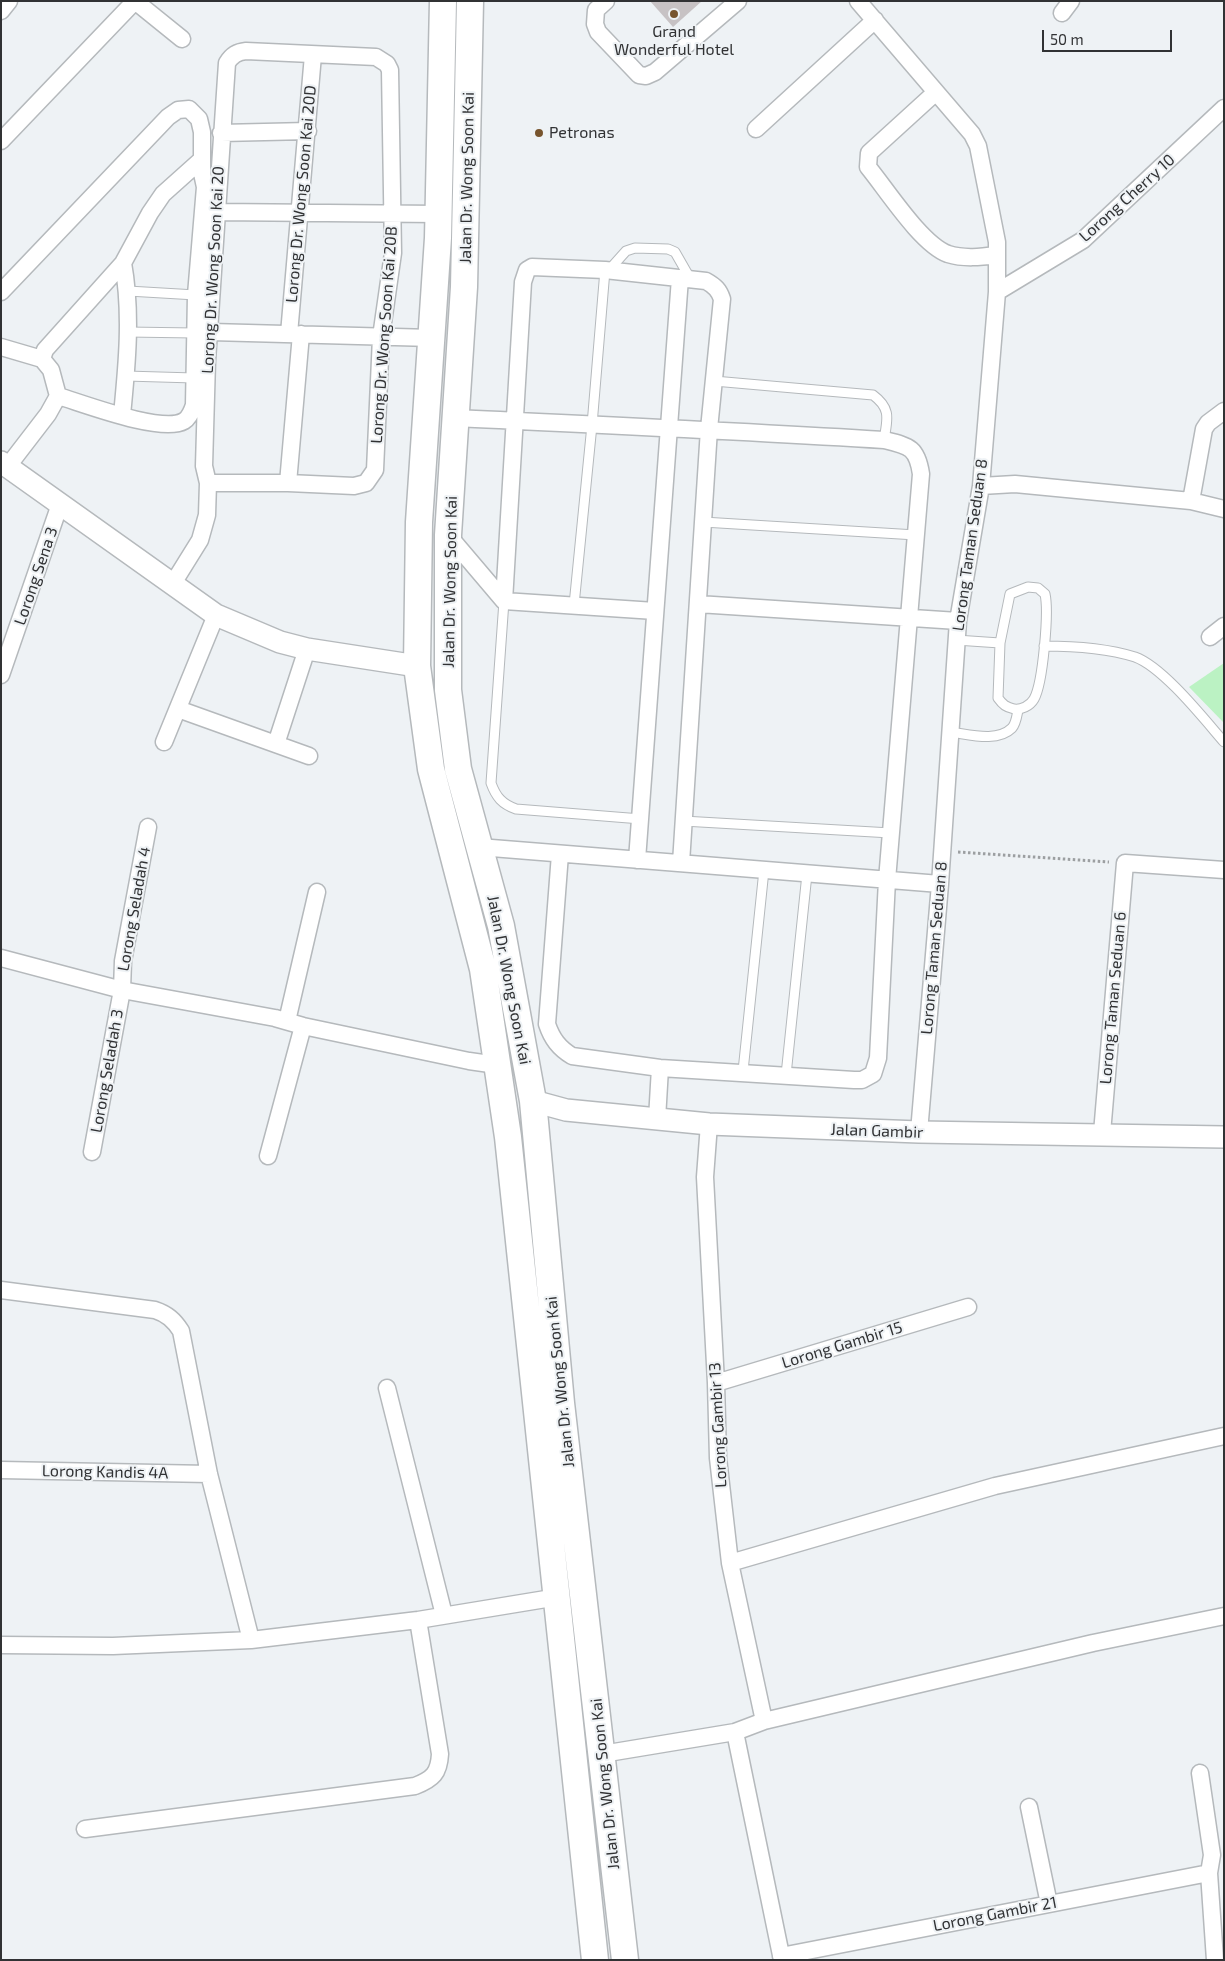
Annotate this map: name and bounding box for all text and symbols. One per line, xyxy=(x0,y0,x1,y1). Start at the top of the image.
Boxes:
marker: Grand Wonderful Hotel xyxy=(668,8,680,20)
scale bar xyxy=(1045,20,1175,52)
place label: Grand Wonderful Hotel xyxy=(614,22,734,60)
text: 50 m xyxy=(1050,30,1084,48)
street label: Lorong Dr. Wong Soon Kai 20D xyxy=(282,84,320,304)
street label: Jalan Dr. Wong Soon Kai xyxy=(456,92,478,264)
place label: Petronas xyxy=(549,123,615,143)
marker: Petronas xyxy=(533,127,545,139)
street label: Lorong Cherry 10 xyxy=(1075,150,1179,246)
street label: Lorong Dr. Wong Soon Kai 20 xyxy=(198,166,228,374)
street label: Lorong Dr. Wong Soon Kai 20B xyxy=(367,226,401,444)
street label: Lorong Taman Seduan 8 xyxy=(948,458,992,632)
street label: Jalan Dr. Wong Soon Kai xyxy=(439,496,461,668)
street label: Lorong Sena 3 xyxy=(10,524,62,628)
street label: Lorong Seladah 4 xyxy=(114,845,154,973)
street label: Lorong Taman Seduan 8 xyxy=(917,861,951,1035)
street label: Jalan Dr. Wong Soon Kai xyxy=(483,894,535,1066)
street label: Lorong Taman Seduan 6 xyxy=(1096,911,1130,1085)
street label: Lorong Seladah 3 xyxy=(87,1008,127,1134)
street label: Jalan Gambir xyxy=(830,1120,924,1142)
street label: Jalan Dr. Wong Soon Kai xyxy=(541,1295,579,1469)
street label: Lorong Gambir 15 xyxy=(779,1318,905,1372)
street label: Lorong Gambir 13 xyxy=(705,1362,731,1488)
street label: Lorong Kandis 4A xyxy=(42,1461,168,1483)
street label: Jalan Dr. Wong Soon Kai xyxy=(586,1697,624,1871)
street label: Lorong Gambir 21 xyxy=(931,1893,1059,1935)

